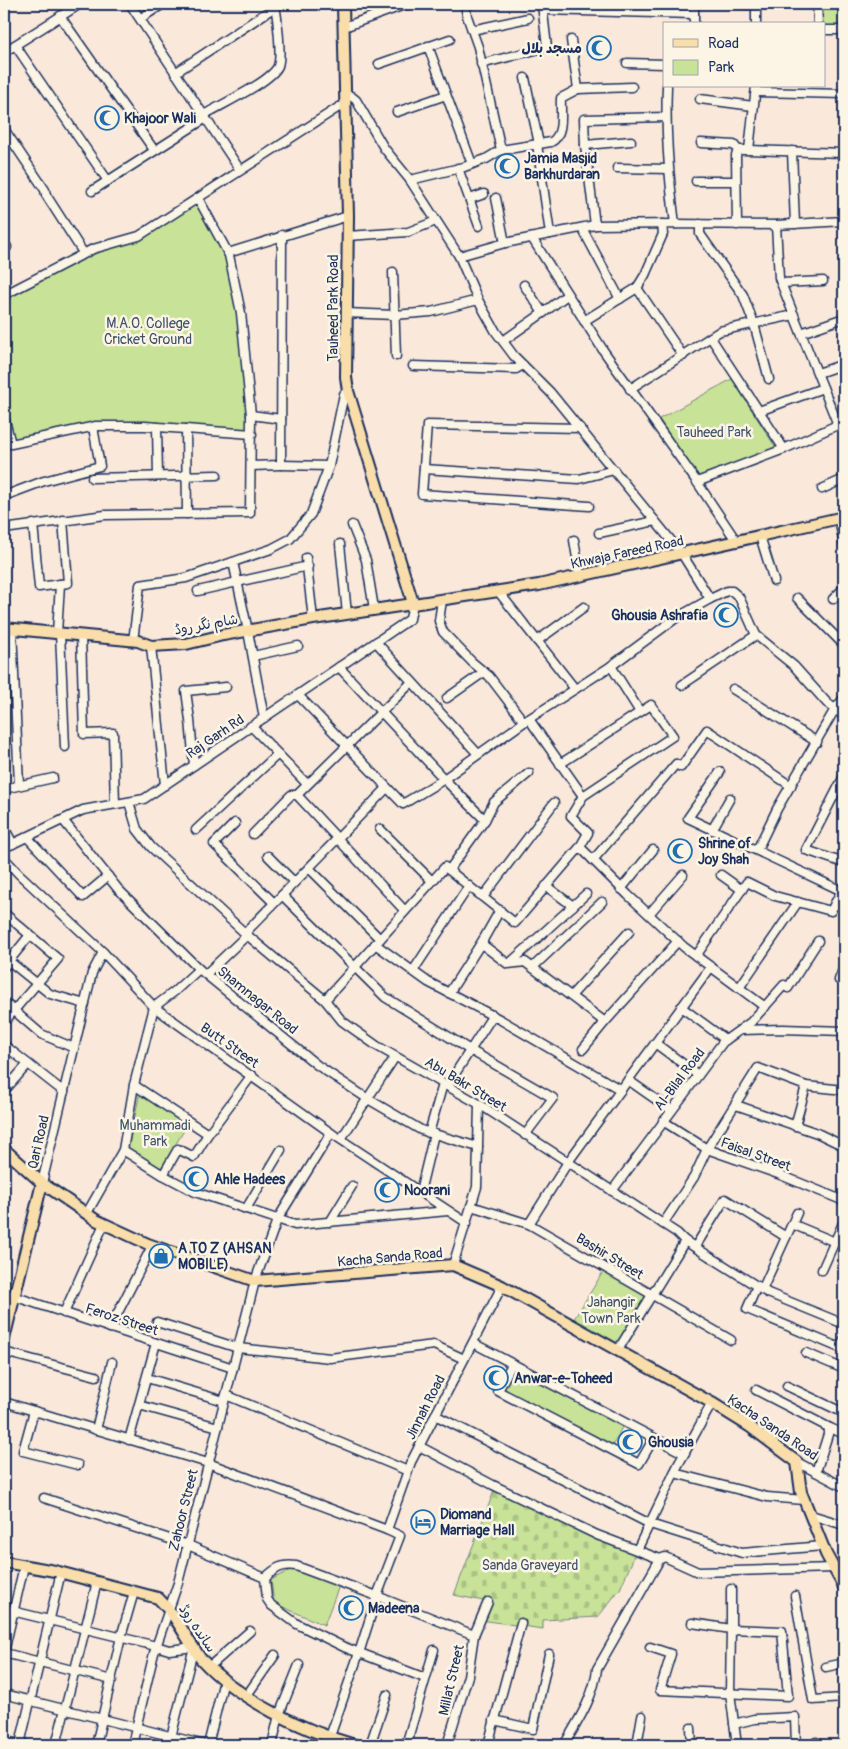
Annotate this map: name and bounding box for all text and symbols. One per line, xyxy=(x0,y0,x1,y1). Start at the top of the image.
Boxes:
legend xyxy=(663,22,826,88)
text: Road xyxy=(708,34,739,53)
mosque icon: مسجد بلال xyxy=(586,35,612,61)
place label: مسجد بلال xyxy=(521,40,582,57)
text: Park xyxy=(708,58,735,77)
mosque icon: Khajoor Wali xyxy=(94,105,120,131)
place label: Khajoor Wali xyxy=(124,110,197,127)
place label: Jamia Masjid Barkhurdaran xyxy=(524,150,600,183)
mosque icon: Jamia Masjid Barkhurdaran xyxy=(494,153,520,179)
street label: Tauheed Park Road xyxy=(325,254,342,362)
park label: M.A.O. College Cricket Ground xyxy=(104,315,192,348)
park label: Tauheed Park xyxy=(677,424,752,441)
street label: Khwaja Fareed Road xyxy=(569,532,685,573)
mosque icon: Ghousia Ashrafia xyxy=(713,602,739,628)
place label: Ghousia Ashrafia xyxy=(611,607,708,624)
street label: شام نگر روڈ xyxy=(173,611,240,640)
street label: Raj Garh Rd xyxy=(183,711,248,762)
place label: Shrine of Joy Shah xyxy=(698,835,751,868)
mosque icon: Shrine of Joy Shah xyxy=(667,838,693,864)
street label: Shamnagar Road xyxy=(214,963,301,1038)
street label: Butt Street xyxy=(197,1019,262,1072)
street label: Al-Bilal Road xyxy=(650,1045,709,1114)
street label: Abu Bakr Street xyxy=(422,1053,510,1116)
street label: Qari Road xyxy=(24,1113,53,1171)
park label: Muhammadi Park xyxy=(120,1117,191,1150)
street label: Faisal Street xyxy=(718,1134,794,1175)
mosque icon: Ahle Hadees xyxy=(183,1166,209,1192)
place label: Ahle Hadees xyxy=(214,1171,286,1188)
mosque icon: Noorani xyxy=(374,1177,400,1203)
place label: Noorani xyxy=(404,1182,451,1199)
street label: Bashir Street xyxy=(573,1230,647,1283)
place label: A TO Z (AHSAN MOBILE) xyxy=(178,1240,272,1273)
shop icon: A TO Z (AHSAN MOBILE) xyxy=(148,1243,174,1269)
street label: Kacha Sanda Road xyxy=(337,1244,444,1271)
park label: Jahangir Town Park xyxy=(581,1294,641,1327)
street label: Feroz Street xyxy=(83,1300,161,1339)
mosque icon: Anwar-e-Toheed xyxy=(483,1365,509,1391)
place label: Anwar-e-Toheed xyxy=(514,1370,613,1387)
street label: Jinnah Road xyxy=(402,1372,449,1442)
street label: Kacha Sanda Road xyxy=(724,1391,821,1464)
mosque icon: Ghousia xyxy=(617,1429,643,1455)
place label: Ghousia xyxy=(648,1434,694,1451)
street label: Zahoor Street xyxy=(165,1467,202,1553)
place label: Diomand Marriage Hall xyxy=(440,1506,515,1539)
hotel icon: Diomand Marriage Hall xyxy=(410,1509,436,1535)
park label: Sanda Graveyard xyxy=(482,1557,578,1574)
mosque icon: Madeena xyxy=(338,1595,364,1621)
place label: Madeena xyxy=(368,1600,420,1617)
street label: ساندہ روڈ xyxy=(175,1601,220,1656)
street label: Millat Street xyxy=(435,1643,468,1717)

